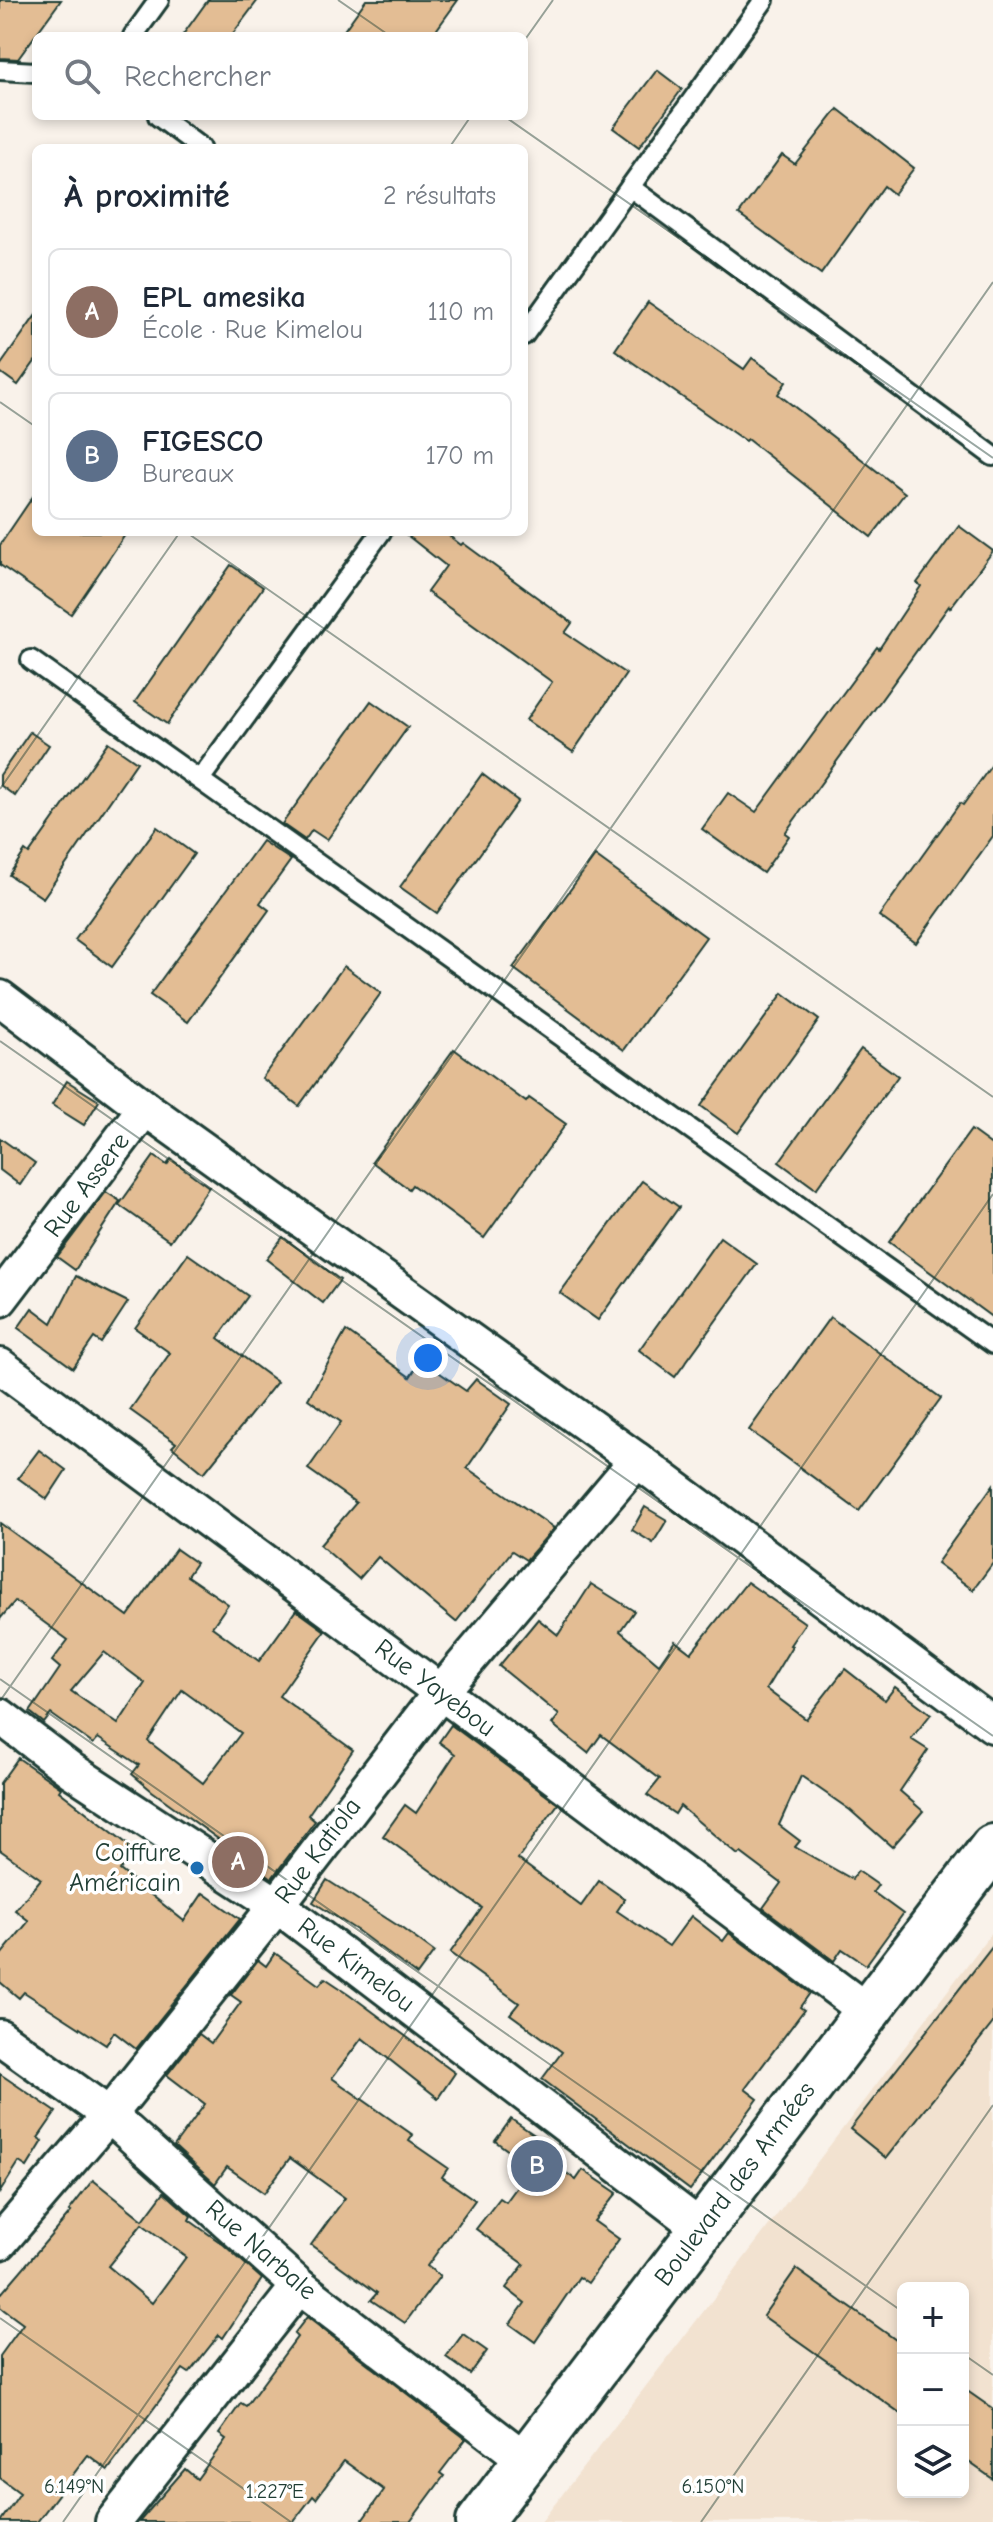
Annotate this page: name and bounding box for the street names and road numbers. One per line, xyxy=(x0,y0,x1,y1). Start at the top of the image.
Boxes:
street label: Rue Assere xyxy=(38,1127,136,1243)
street label: Rue Yayebou xyxy=(369,1633,501,1743)
street label: Rue Katiola xyxy=(269,1792,367,1910)
street label: Rue Kimelou xyxy=(292,1911,420,2019)
street label: Boulevard des Armées xyxy=(648,2076,822,2292)
street label: Rue Narbale xyxy=(199,2194,323,2306)

